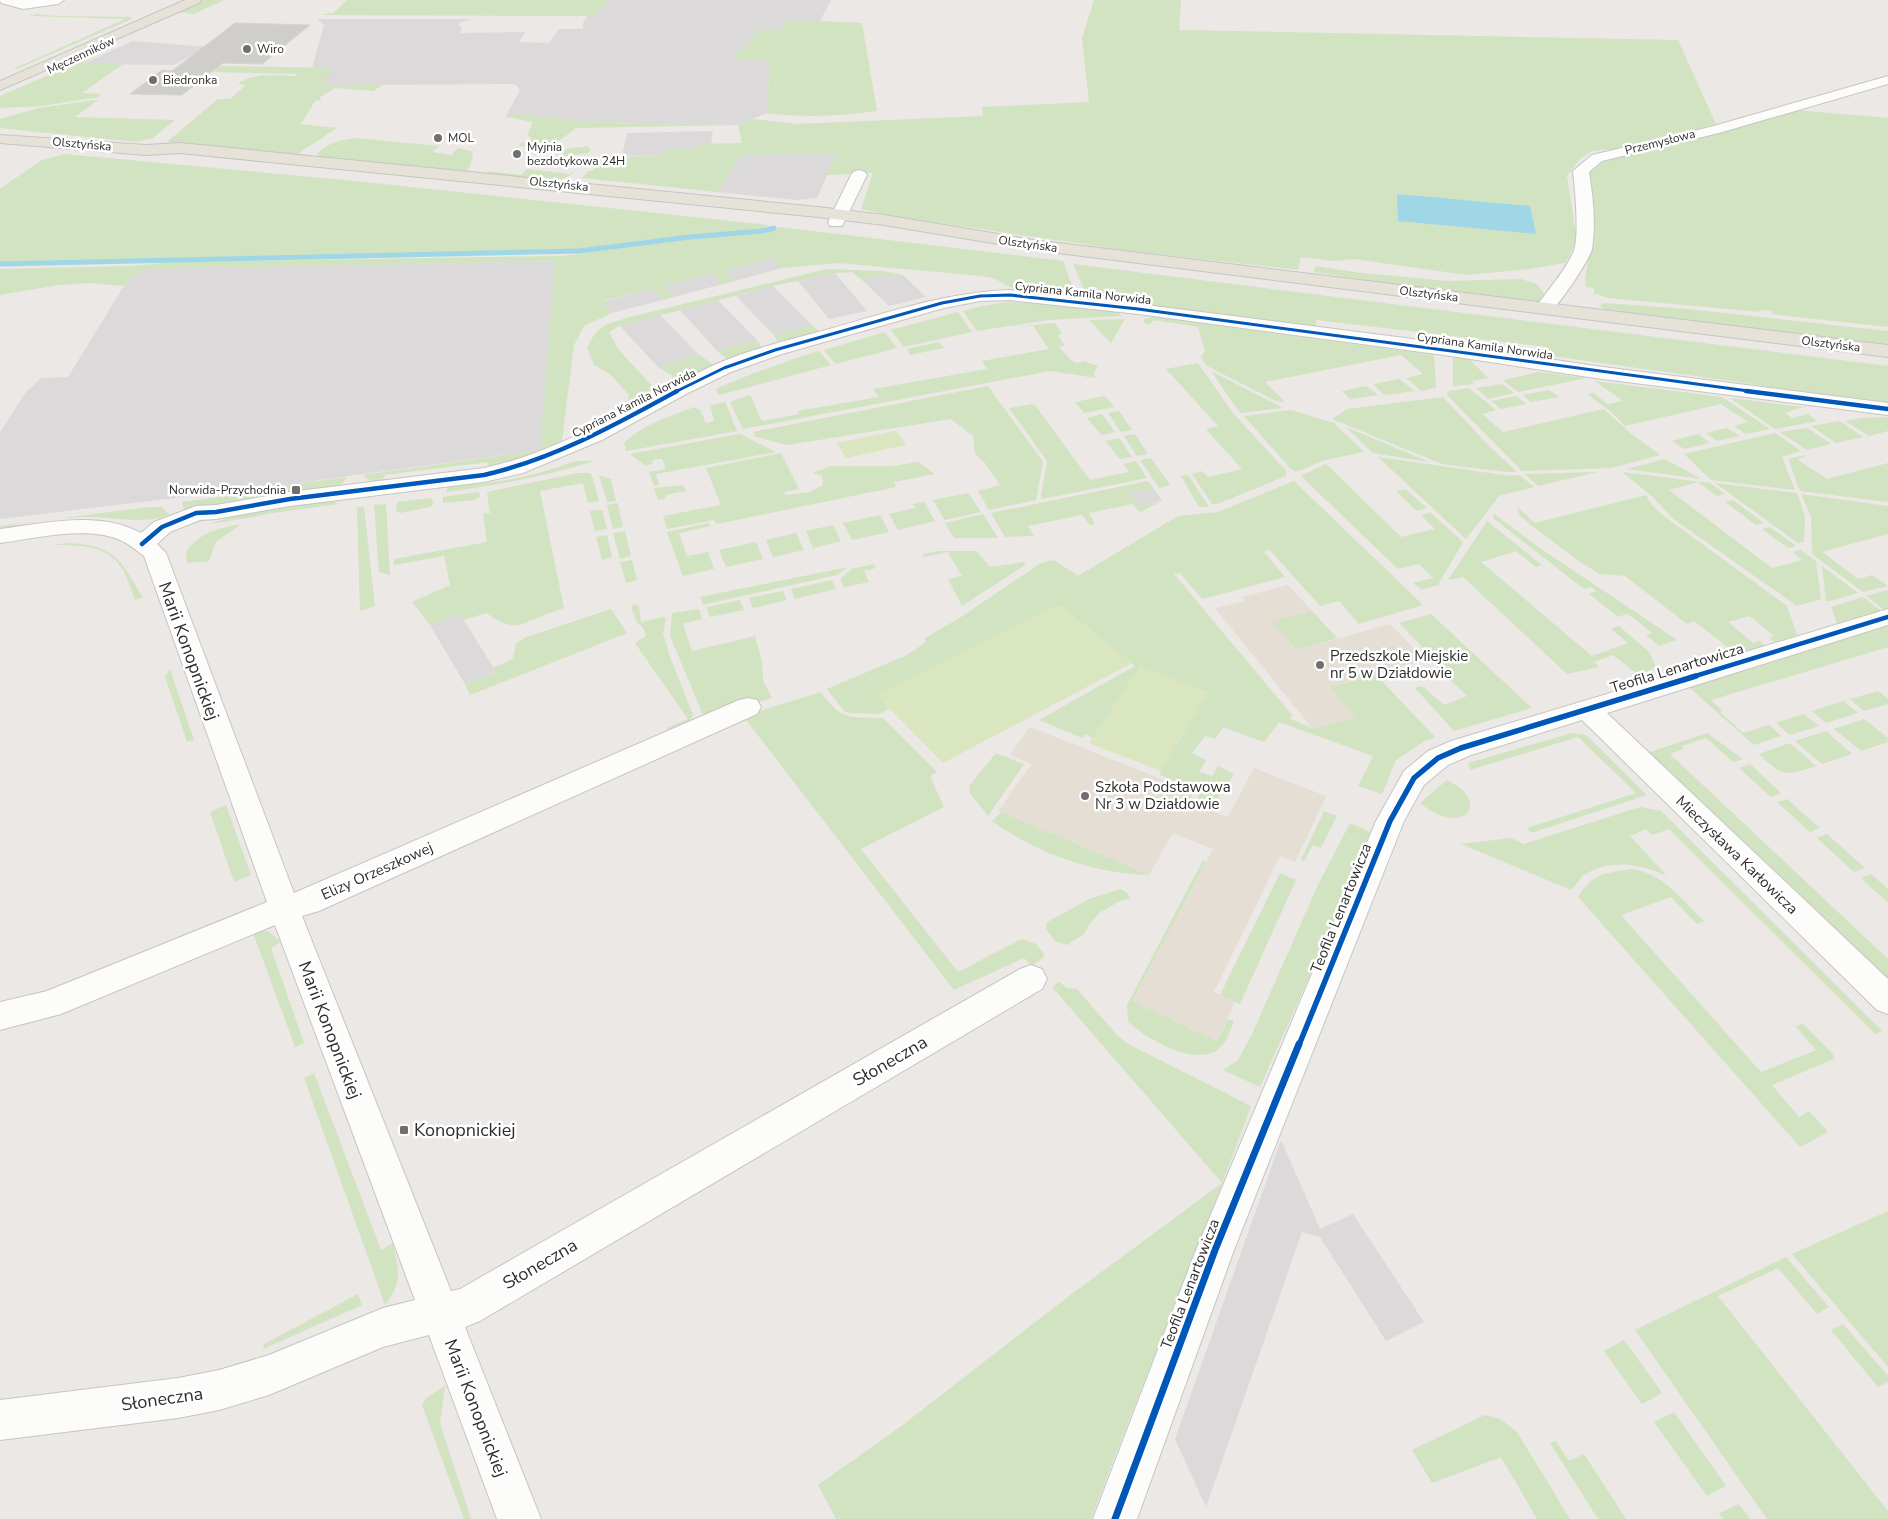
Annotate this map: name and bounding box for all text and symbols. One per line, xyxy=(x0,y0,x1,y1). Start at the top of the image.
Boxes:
street label: Męczenników xyxy=(45,32,117,78)
place label: Wiro xyxy=(257,41,284,57)
marker: Wiro xyxy=(241,43,253,55)
place label: Biedronka xyxy=(163,72,217,88)
marker: Biedronka xyxy=(147,74,159,86)
street label: Przemysłowa xyxy=(1623,126,1697,158)
place label: MOL xyxy=(448,130,474,146)
marker: MOL xyxy=(432,132,444,144)
street label: Olsztyńska xyxy=(52,133,112,155)
place label: Myjnia bezdotykowa 24H xyxy=(527,139,625,169)
marker: Myjnia bezdotykowa 24H xyxy=(511,148,523,160)
street label: Olsztyńska xyxy=(529,173,589,195)
street label: Olsztyńska xyxy=(998,232,1058,256)
street label: Cypriana Kamila Norwida xyxy=(1014,278,1152,308)
street label: Olsztyńska xyxy=(1399,282,1459,306)
street label: Cypriana Kamila Norwida xyxy=(1416,329,1554,363)
street label: Olsztyńska xyxy=(1801,332,1861,356)
street label: Cypriana Kamila Norwida xyxy=(569,365,699,441)
place label: Norwida-Przychodnia xyxy=(169,482,286,498)
marker: Norwida-Przychodnia xyxy=(290,484,302,496)
street label: Marii Konopnickiej xyxy=(153,578,225,724)
street label: Teofila Lenartowicza xyxy=(1608,638,1746,698)
place label: Przedszkole Miejskie nr 5 w Działdowie xyxy=(1330,646,1468,683)
marker: Przedszkole Miejskie nr 5 w Działdowie xyxy=(1314,659,1326,671)
place label: Szkoła Podstawowa Nr 3 w Działdowie xyxy=(1095,777,1231,814)
marker: Szkoła Podstawowa Nr 3 w Działdowie xyxy=(1079,790,1091,802)
street label: Mieczysława Karłowicza xyxy=(1672,791,1802,919)
street label: Elizy Orzeszkowej xyxy=(318,837,436,905)
street label: Teofila Lenartowicza xyxy=(1306,840,1376,976)
street label: Marii Konopnickiej xyxy=(293,958,367,1102)
street label: Słoneczna xyxy=(848,1030,932,1092)
place label: Konopnickiej xyxy=(414,1118,516,1142)
marker: Konopnickiej xyxy=(398,1124,410,1136)
street label: Teofila Lenartowicza xyxy=(1156,1216,1224,1352)
street label: Słoneczna xyxy=(498,1233,582,1295)
street label: Marii Konopnickiej xyxy=(439,1336,513,1480)
street label: Słoneczna xyxy=(119,1381,205,1417)

